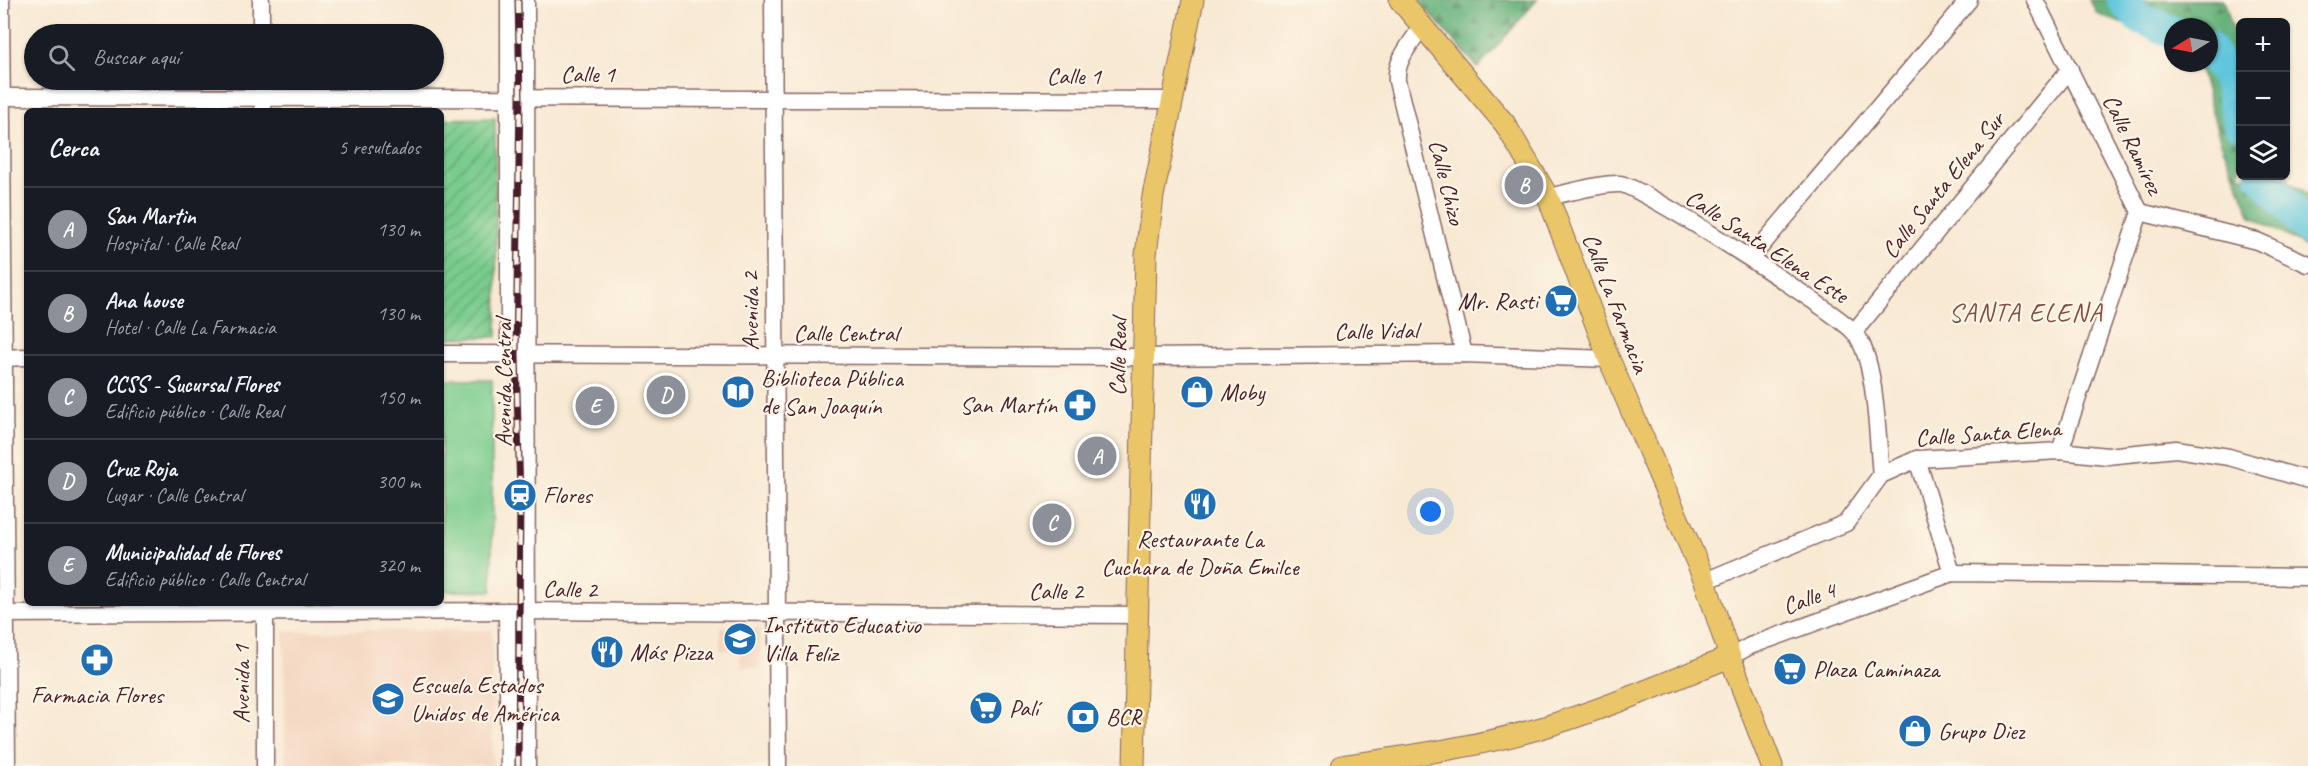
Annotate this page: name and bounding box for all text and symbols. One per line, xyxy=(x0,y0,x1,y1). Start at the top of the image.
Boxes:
north arrow xyxy=(2164,18,2218,72)
map controls xyxy=(2236,18,2290,180)
button: + xyxy=(2236,18,2290,72)
search box xyxy=(24,24,444,90)
icon: search xyxy=(45,41,78,74)
text: Buscar aquí xyxy=(93,43,179,71)
street label: Calle 1 xyxy=(561,59,616,89)
street label: Calle 1 xyxy=(1047,61,1102,91)
button: − xyxy=(2236,72,2290,126)
street label: Calle Ramírez xyxy=(2096,89,2171,201)
street label: Calle Santa Elena Sur xyxy=(1875,104,2013,264)
button: layers xyxy=(2236,126,2290,180)
text: Cerca xyxy=(48,131,98,164)
text: 5 resultados xyxy=(338,135,420,160)
street label: Calle Chizo xyxy=(1422,136,1472,229)
pin: B xyxy=(1504,162,1544,207)
street label: Calle Santa Elena Este xyxy=(1680,182,1856,311)
text: San Martin xyxy=(105,203,196,231)
text: A xyxy=(62,217,73,242)
text: 130 m xyxy=(377,217,420,242)
street label: Calle La Farmacia xyxy=(1576,229,1657,378)
text: Hospital · Calle Real xyxy=(105,231,238,256)
street label: Avenida 2 xyxy=(735,269,765,350)
supermarket icon: Mr. Rasti xyxy=(1543,283,1579,319)
place label: Mr. Rasti xyxy=(1458,286,1541,316)
text: Ana house xyxy=(105,287,183,315)
district label: SANTA ELENA xyxy=(1949,296,2104,329)
text: B xyxy=(62,301,73,326)
text: 130 m xyxy=(377,301,420,326)
street label: Calle Real xyxy=(1102,314,1134,396)
text: Hotel · Calle La Farmacia xyxy=(105,315,276,340)
street label: Avenida Central xyxy=(488,315,518,447)
street label: Calle Vidal xyxy=(1334,315,1422,347)
street label: Calle Central xyxy=(794,318,902,348)
place label: Biblioteca Pública de San Joaquín xyxy=(761,363,904,421)
text: CCSS - Sucursal Flores xyxy=(105,371,279,399)
pin: D xyxy=(646,372,686,418)
library icon: Biblioteca Pública de San Joaquín xyxy=(720,374,756,410)
shop icon: Moby xyxy=(1179,374,1215,410)
place label: Moby xyxy=(1220,377,1266,407)
pin: E xyxy=(576,384,614,428)
text: C xyxy=(63,385,72,410)
text: 150 m xyxy=(377,385,420,410)
pharmacy icon: San Martín xyxy=(1062,387,1098,423)
place label: San Martín xyxy=(960,390,1058,420)
text: Edificio público · Calle Real xyxy=(105,399,283,424)
street label: Calle Santa Elena xyxy=(1914,413,2064,453)
pin: A xyxy=(1078,434,1116,478)
text: Cruz Roja xyxy=(105,455,177,483)
text: D xyxy=(62,469,73,494)
text: 300 m xyxy=(377,469,420,494)
station icon: Flores xyxy=(502,477,538,513)
place label: Flores xyxy=(543,480,593,510)
text: Lugar · Calle Central xyxy=(105,483,243,508)
restaurant icon: Restaurante La Cuchara de Doña Emilce xyxy=(1182,486,1218,522)
your location xyxy=(1416,497,1445,526)
pin: C xyxy=(1032,500,1072,546)
place label: Restaurante La Cuchara de Doña Emilce xyxy=(1101,524,1301,582)
text: Municipalidad de Flores xyxy=(105,539,281,567)
text: E xyxy=(62,553,73,578)
text: 320 m xyxy=(377,553,420,578)
text: Edificio público · Calle Central xyxy=(105,567,305,592)
street label: Calle 2 xyxy=(543,574,600,605)
street label: Calle 4 xyxy=(1778,574,1842,621)
street label: Calle 2 xyxy=(1029,576,1085,606)
place label: Instituto Educativo Villa Feliz xyxy=(763,610,922,668)
school or university icon: Instituto Educativo Villa Feliz xyxy=(722,621,758,657)
restaurant icon: Más Pizza xyxy=(589,634,625,670)
place label: Más Pizza xyxy=(630,637,714,667)
pharmacy icon: Farmacia Flores xyxy=(79,642,115,678)
street label: Avenida 1 xyxy=(226,643,256,723)
supermarket icon: Plaza Caminaza xyxy=(1772,651,1808,687)
place label: Plaza Caminaza xyxy=(1813,654,1941,684)
place label: Escuela Estados Unidos de América xyxy=(411,670,560,728)
place label: Farmacia Flores xyxy=(31,680,165,710)
school or university icon: Escuela Estados Unidos de América xyxy=(370,681,406,717)
supermarket icon: Palí xyxy=(968,690,1004,726)
place label: Palí xyxy=(1009,693,1043,723)
bank icon: BCR xyxy=(1065,699,1101,735)
place label: BCR xyxy=(1106,702,1143,732)
shop icon: Grupo Diez xyxy=(1897,713,1933,749)
place label: Grupo Diez xyxy=(1938,716,2026,746)

